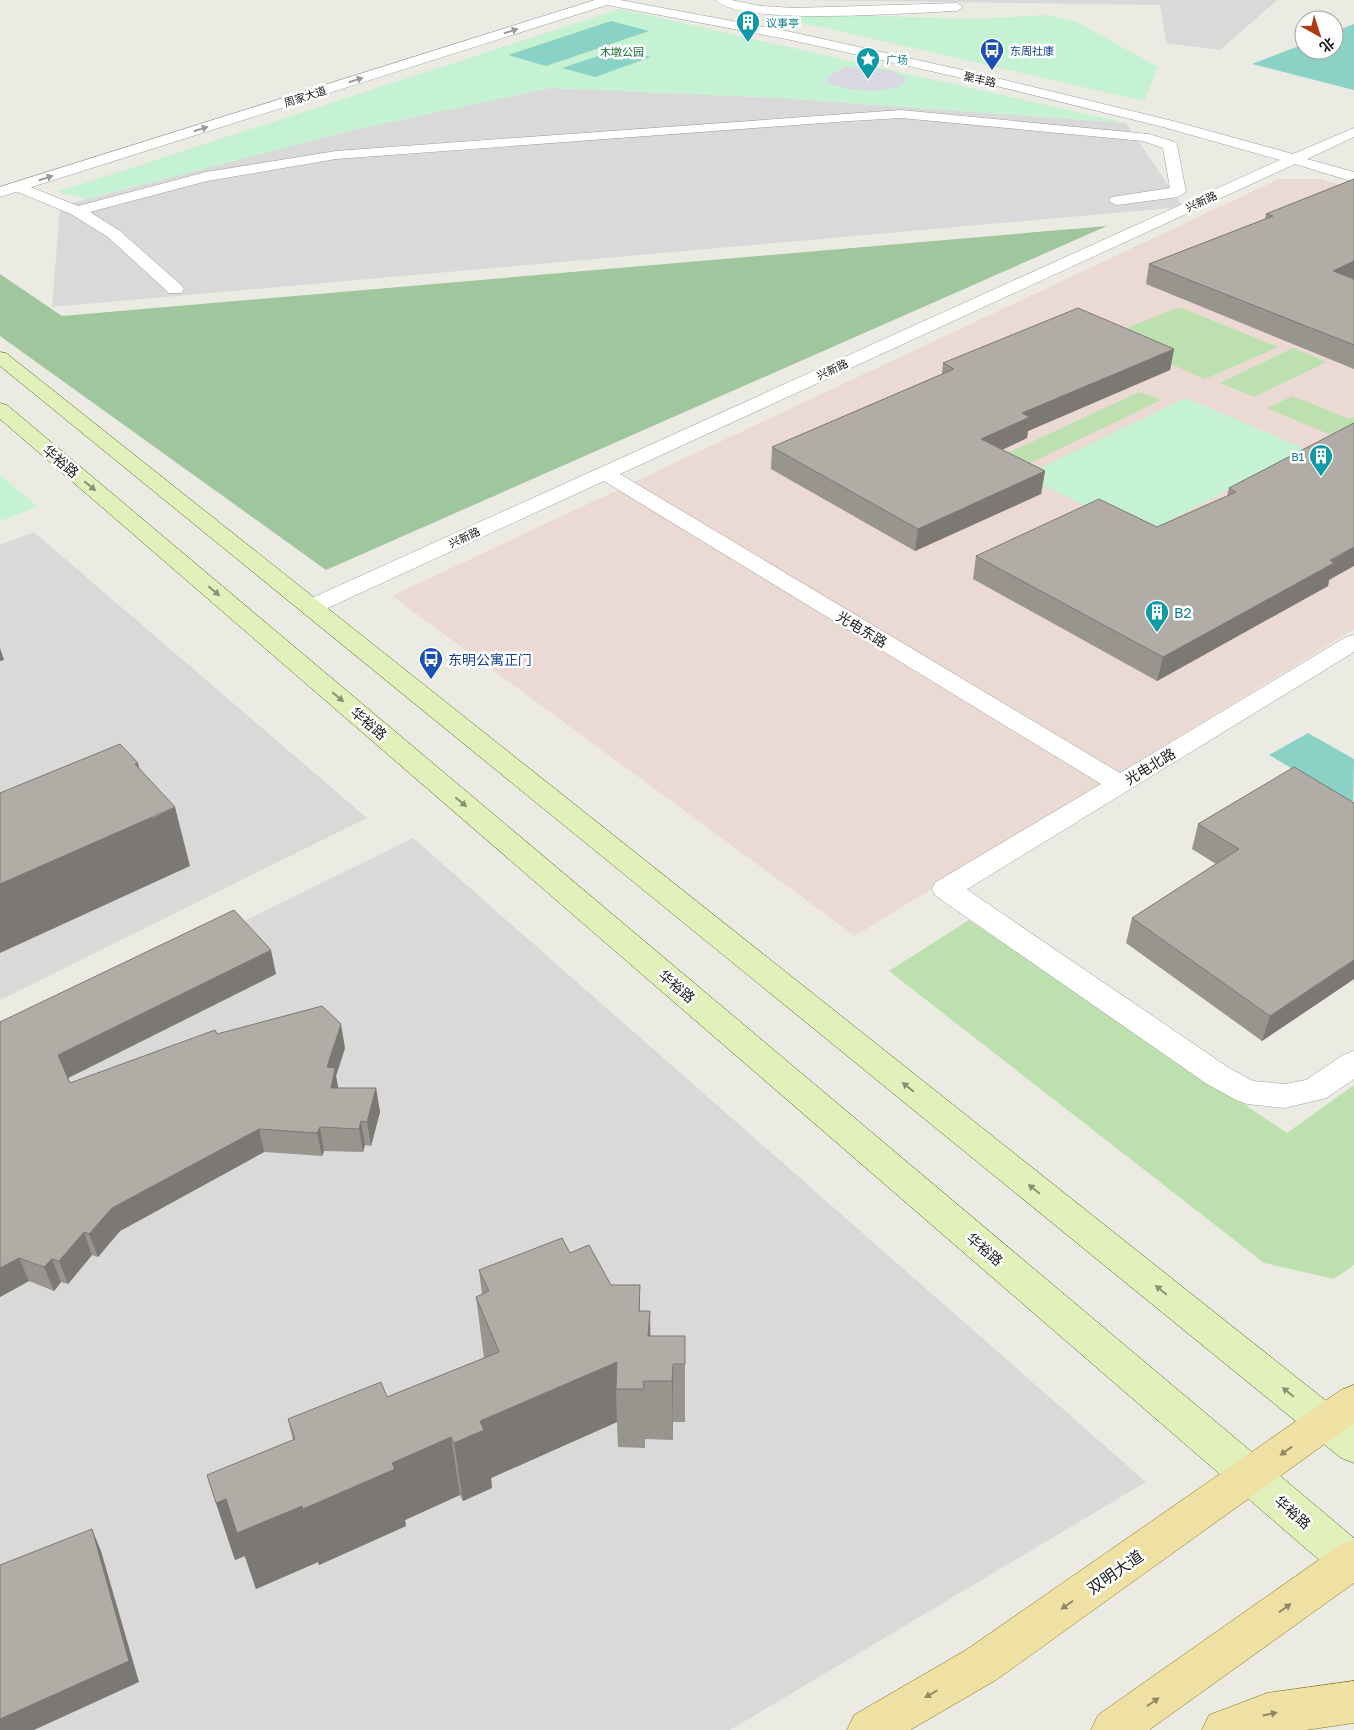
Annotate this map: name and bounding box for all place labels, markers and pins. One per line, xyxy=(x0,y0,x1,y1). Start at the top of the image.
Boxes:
building icon: 议事亭 xyxy=(735,9,761,43)
place label: 议事亭 xyxy=(766,16,799,29)
bus stop icon: 东周社康 xyxy=(979,37,1005,71)
place label: 东周社康 xyxy=(1010,44,1054,57)
place icon: 广场 xyxy=(855,46,881,80)
place label: 广场 xyxy=(886,53,908,66)
building icon: B1 xyxy=(1308,443,1334,477)
place label: B1 xyxy=(1291,450,1304,463)
building icon: B2 xyxy=(1144,599,1170,633)
place label: B2 xyxy=(1174,604,1192,621)
bus stop icon: 东明公寓正门 xyxy=(418,646,444,680)
place label: 东明公寓正门 xyxy=(448,651,532,668)

